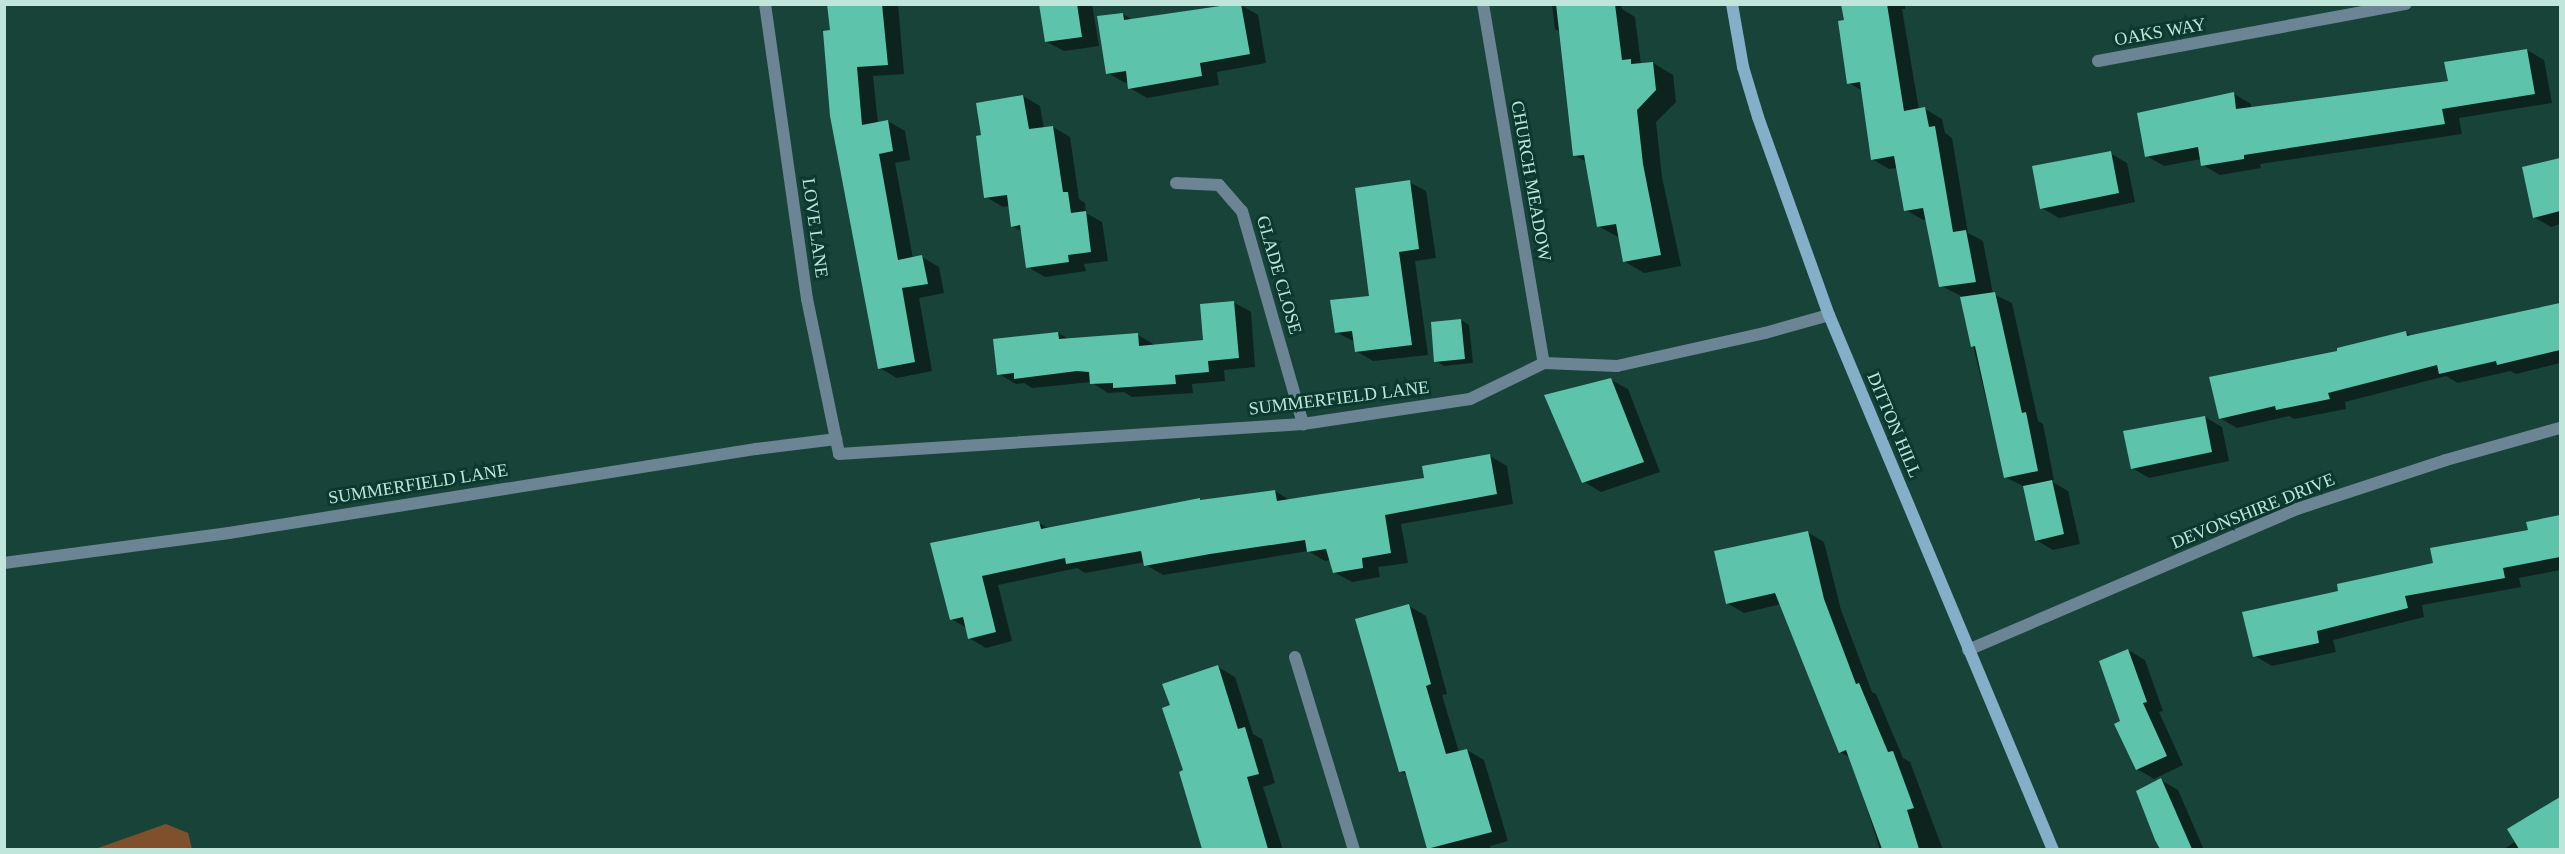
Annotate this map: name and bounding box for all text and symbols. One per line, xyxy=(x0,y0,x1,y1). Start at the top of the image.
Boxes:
street label: OAKS WAY xyxy=(2112,13,2208,51)
street label: CHURCH MEADOW xyxy=(1506,99,1556,263)
street label: LOVE LANE xyxy=(797,177,833,279)
street label: GLADE CLOSE xyxy=(1252,213,1306,337)
street label: DITTON HILL xyxy=(1862,369,1926,481)
street label: SUMMERFIELD LANE xyxy=(1248,376,1430,420)
street label: SUMMERFIELD LANE xyxy=(327,459,509,509)
street label: DEVONSHIRE DRIVE xyxy=(2168,468,2338,554)

